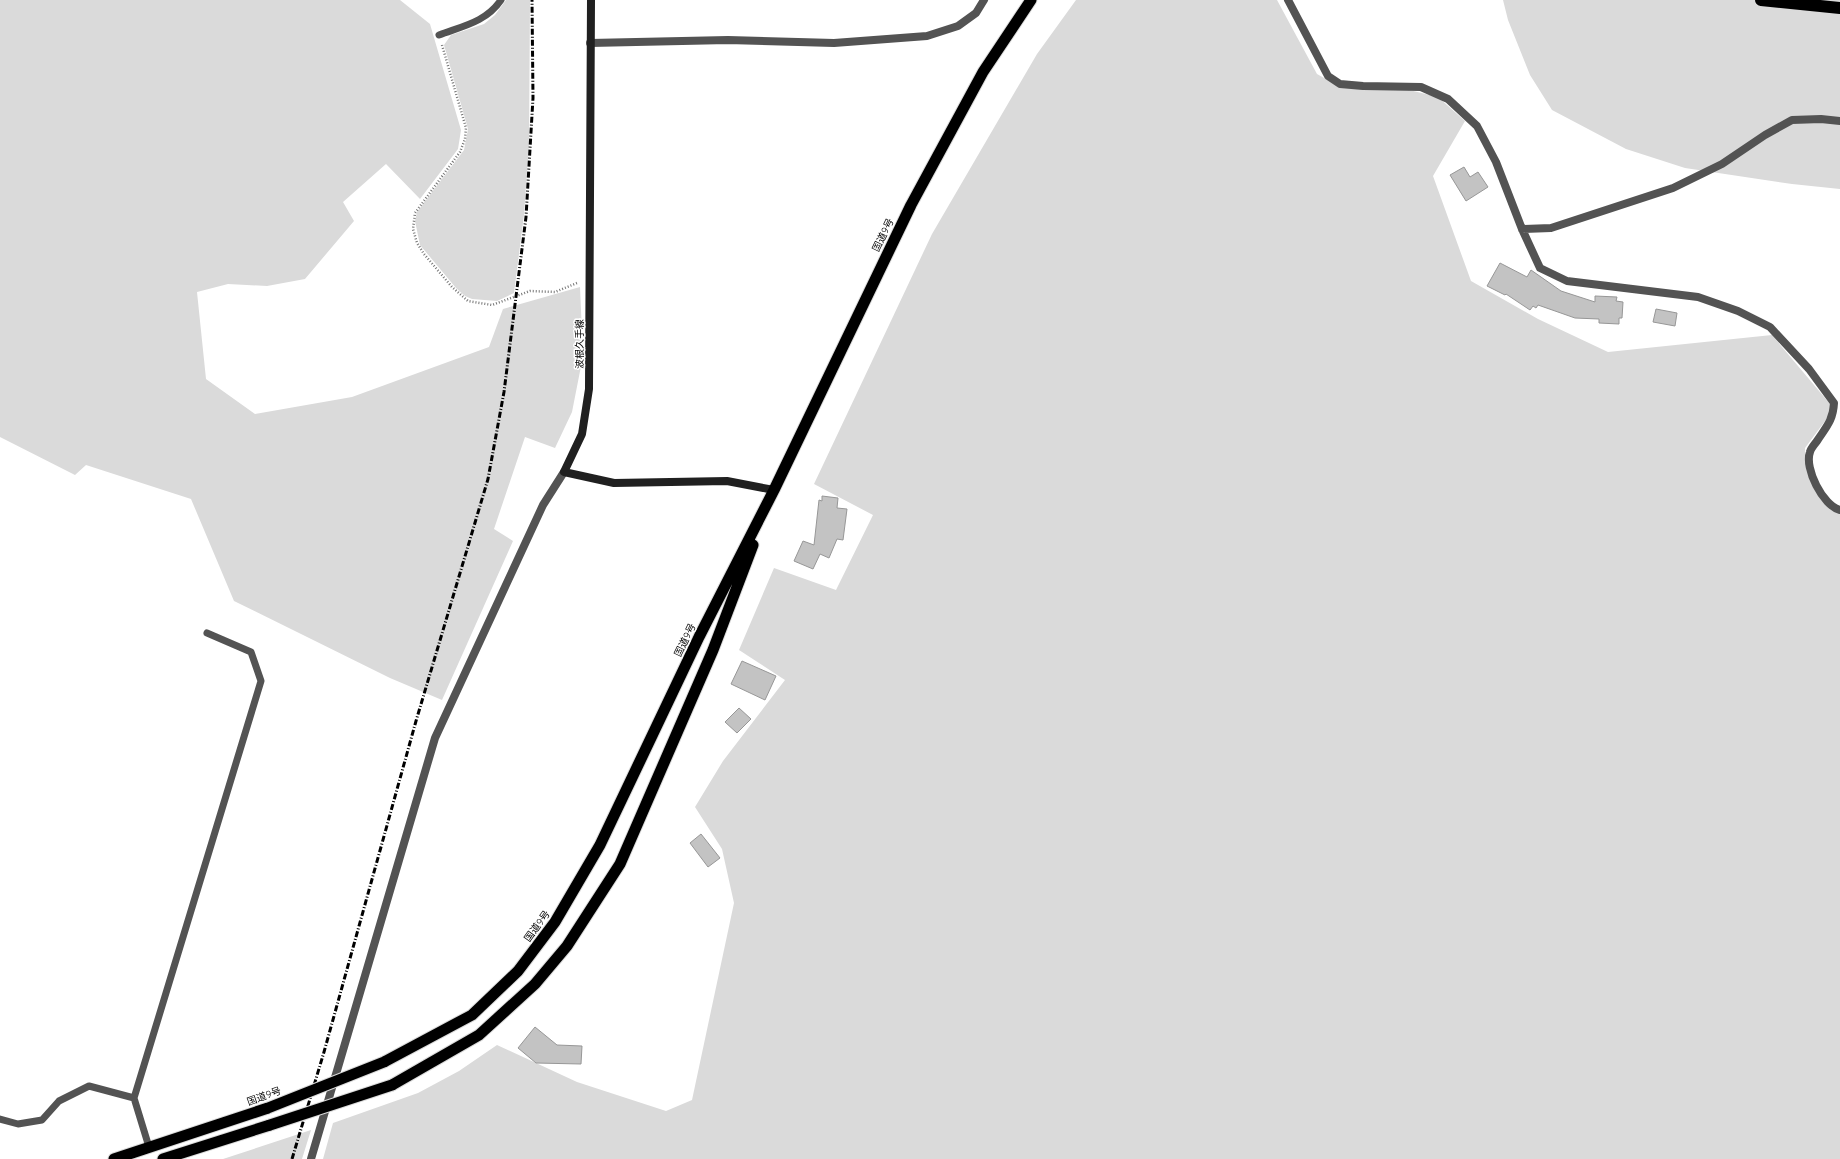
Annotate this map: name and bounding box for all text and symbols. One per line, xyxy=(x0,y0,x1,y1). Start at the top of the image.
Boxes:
street label: 国道9号 xyxy=(869,216,897,254)
street label: 波根久手線 xyxy=(573,319,586,369)
street label: 国道9号 xyxy=(671,621,699,659)
street label: 国道9号 xyxy=(521,908,553,944)
street label: 国道9号 xyxy=(245,1084,283,1108)

